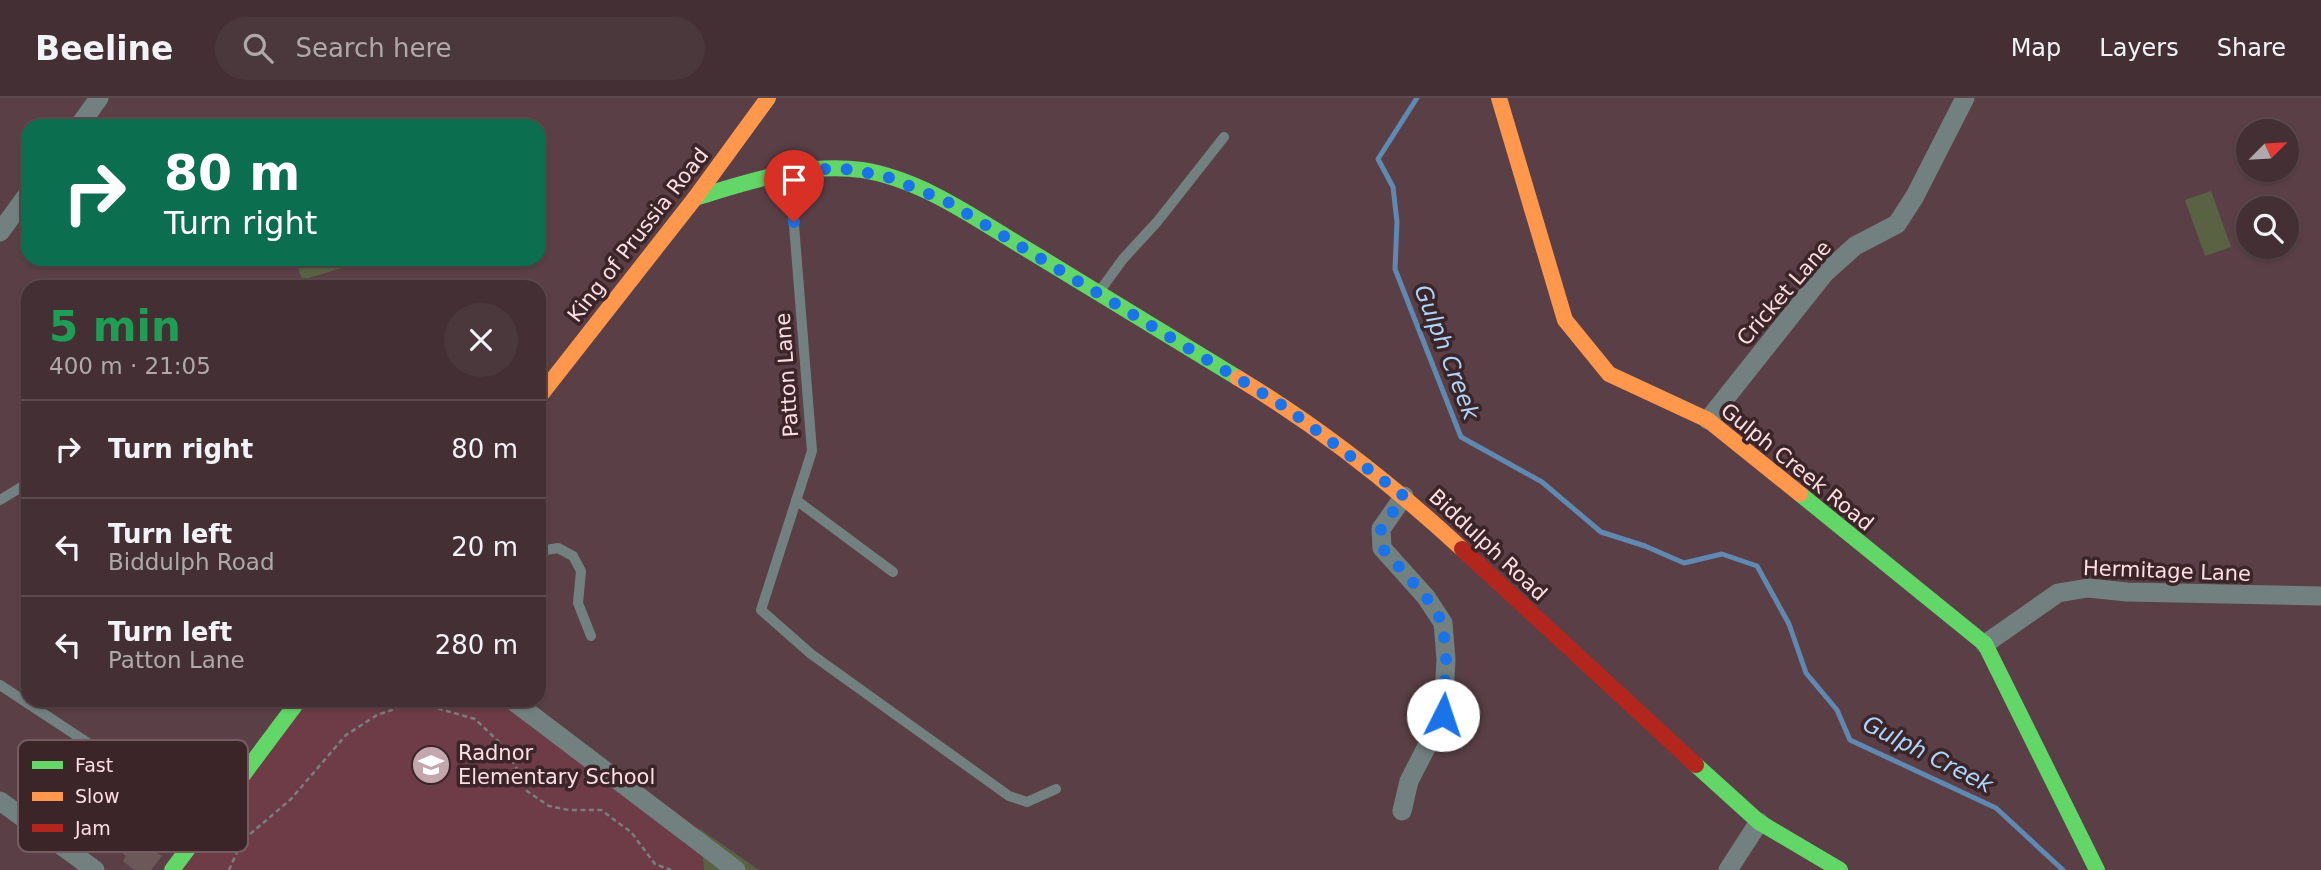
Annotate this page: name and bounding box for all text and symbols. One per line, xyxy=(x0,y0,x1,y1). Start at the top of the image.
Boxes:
search box xyxy=(215,17,705,80)
text: Beeline xyxy=(35,29,173,68)
icon: search xyxy=(239,29,277,67)
text: Search here xyxy=(295,33,452,63)
text: Map xyxy=(2011,34,2061,62)
text: Layers xyxy=(2099,34,2179,62)
text: Share xyxy=(2217,34,2286,62)
north arrow xyxy=(2236,119,2300,182)
map controls xyxy=(2236,119,2299,259)
street label: King of Prussia Road xyxy=(563,143,713,327)
text: 80 m xyxy=(164,145,300,202)
icon: right xyxy=(49,147,140,238)
pin xyxy=(764,150,824,222)
icon: arrive xyxy=(775,161,813,199)
button: search xyxy=(2236,196,2299,259)
text: Turn right xyxy=(164,204,317,242)
street label: Cricket Lane xyxy=(1732,236,1836,350)
water label: Gulph Creek xyxy=(1409,281,1485,425)
text: 5 min xyxy=(49,302,181,351)
button: close xyxy=(444,303,518,377)
street label: Patton Lane xyxy=(771,312,803,438)
text: 400 m · 21:05 xyxy=(49,353,211,379)
street label: Gulph Creek Road xyxy=(1716,398,1878,536)
icon: right xyxy=(49,430,87,468)
text: Turn right xyxy=(108,434,253,464)
text: 80 m xyxy=(451,434,518,464)
street label: Biddulph Road xyxy=(1424,484,1552,606)
text: Turn left xyxy=(108,519,232,549)
icon: left xyxy=(49,528,87,566)
text: 20 m xyxy=(451,532,518,562)
text: Biddulph Road xyxy=(108,549,275,575)
street label: Hermitage Lane xyxy=(2083,556,2251,586)
text: Turn left xyxy=(108,617,232,647)
icon: left xyxy=(49,626,87,664)
text: 280 m xyxy=(435,630,518,660)
text: Patton Lane xyxy=(108,647,245,673)
position arrow xyxy=(1406,678,1480,752)
water label: Gulph Creek xyxy=(1859,710,1999,799)
legend xyxy=(18,740,248,852)
place label: Radnor Elementary School xyxy=(458,741,655,789)
school or university icon: Radnor Elementary School xyxy=(410,744,452,786)
text: Fast xyxy=(75,754,113,776)
text: Slow xyxy=(75,785,120,807)
text: Jam xyxy=(74,817,111,839)

